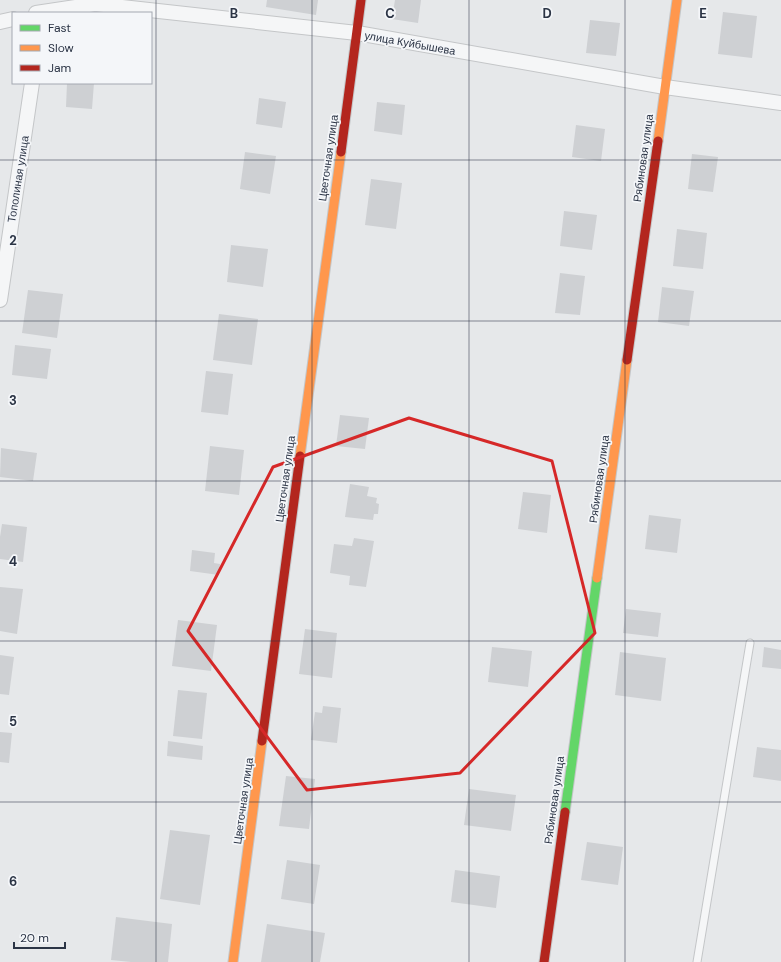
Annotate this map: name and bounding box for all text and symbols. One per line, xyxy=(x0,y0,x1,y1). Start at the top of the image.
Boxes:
text: B xyxy=(230,5,238,22)
text: C xyxy=(385,5,395,22)
text: D xyxy=(542,5,552,22)
text: E xyxy=(699,5,707,22)
legend xyxy=(12,12,152,84)
text: Fast xyxy=(48,20,71,36)
street label: улица Куйбышева xyxy=(363,28,457,58)
text: Slow xyxy=(48,40,74,56)
text: Jam xyxy=(48,60,71,76)
street label: Рябиновая улица xyxy=(630,112,656,203)
street label: Цветочная улица xyxy=(315,113,341,202)
street label: Тополиная улица xyxy=(4,134,32,223)
text: 2 xyxy=(9,232,17,249)
text: 3 xyxy=(9,392,17,409)
street label: Рябиновая улица xyxy=(586,433,612,524)
street label: Цветочная улица xyxy=(272,434,298,523)
text: 4 xyxy=(9,553,17,570)
text: 5 xyxy=(9,713,17,730)
street label: Рябиновая улица xyxy=(541,754,567,845)
street label: Цветочная улица xyxy=(230,756,256,845)
text: 6 xyxy=(9,873,17,890)
scale bar xyxy=(14,924,65,950)
text: 20 m xyxy=(20,930,49,946)

